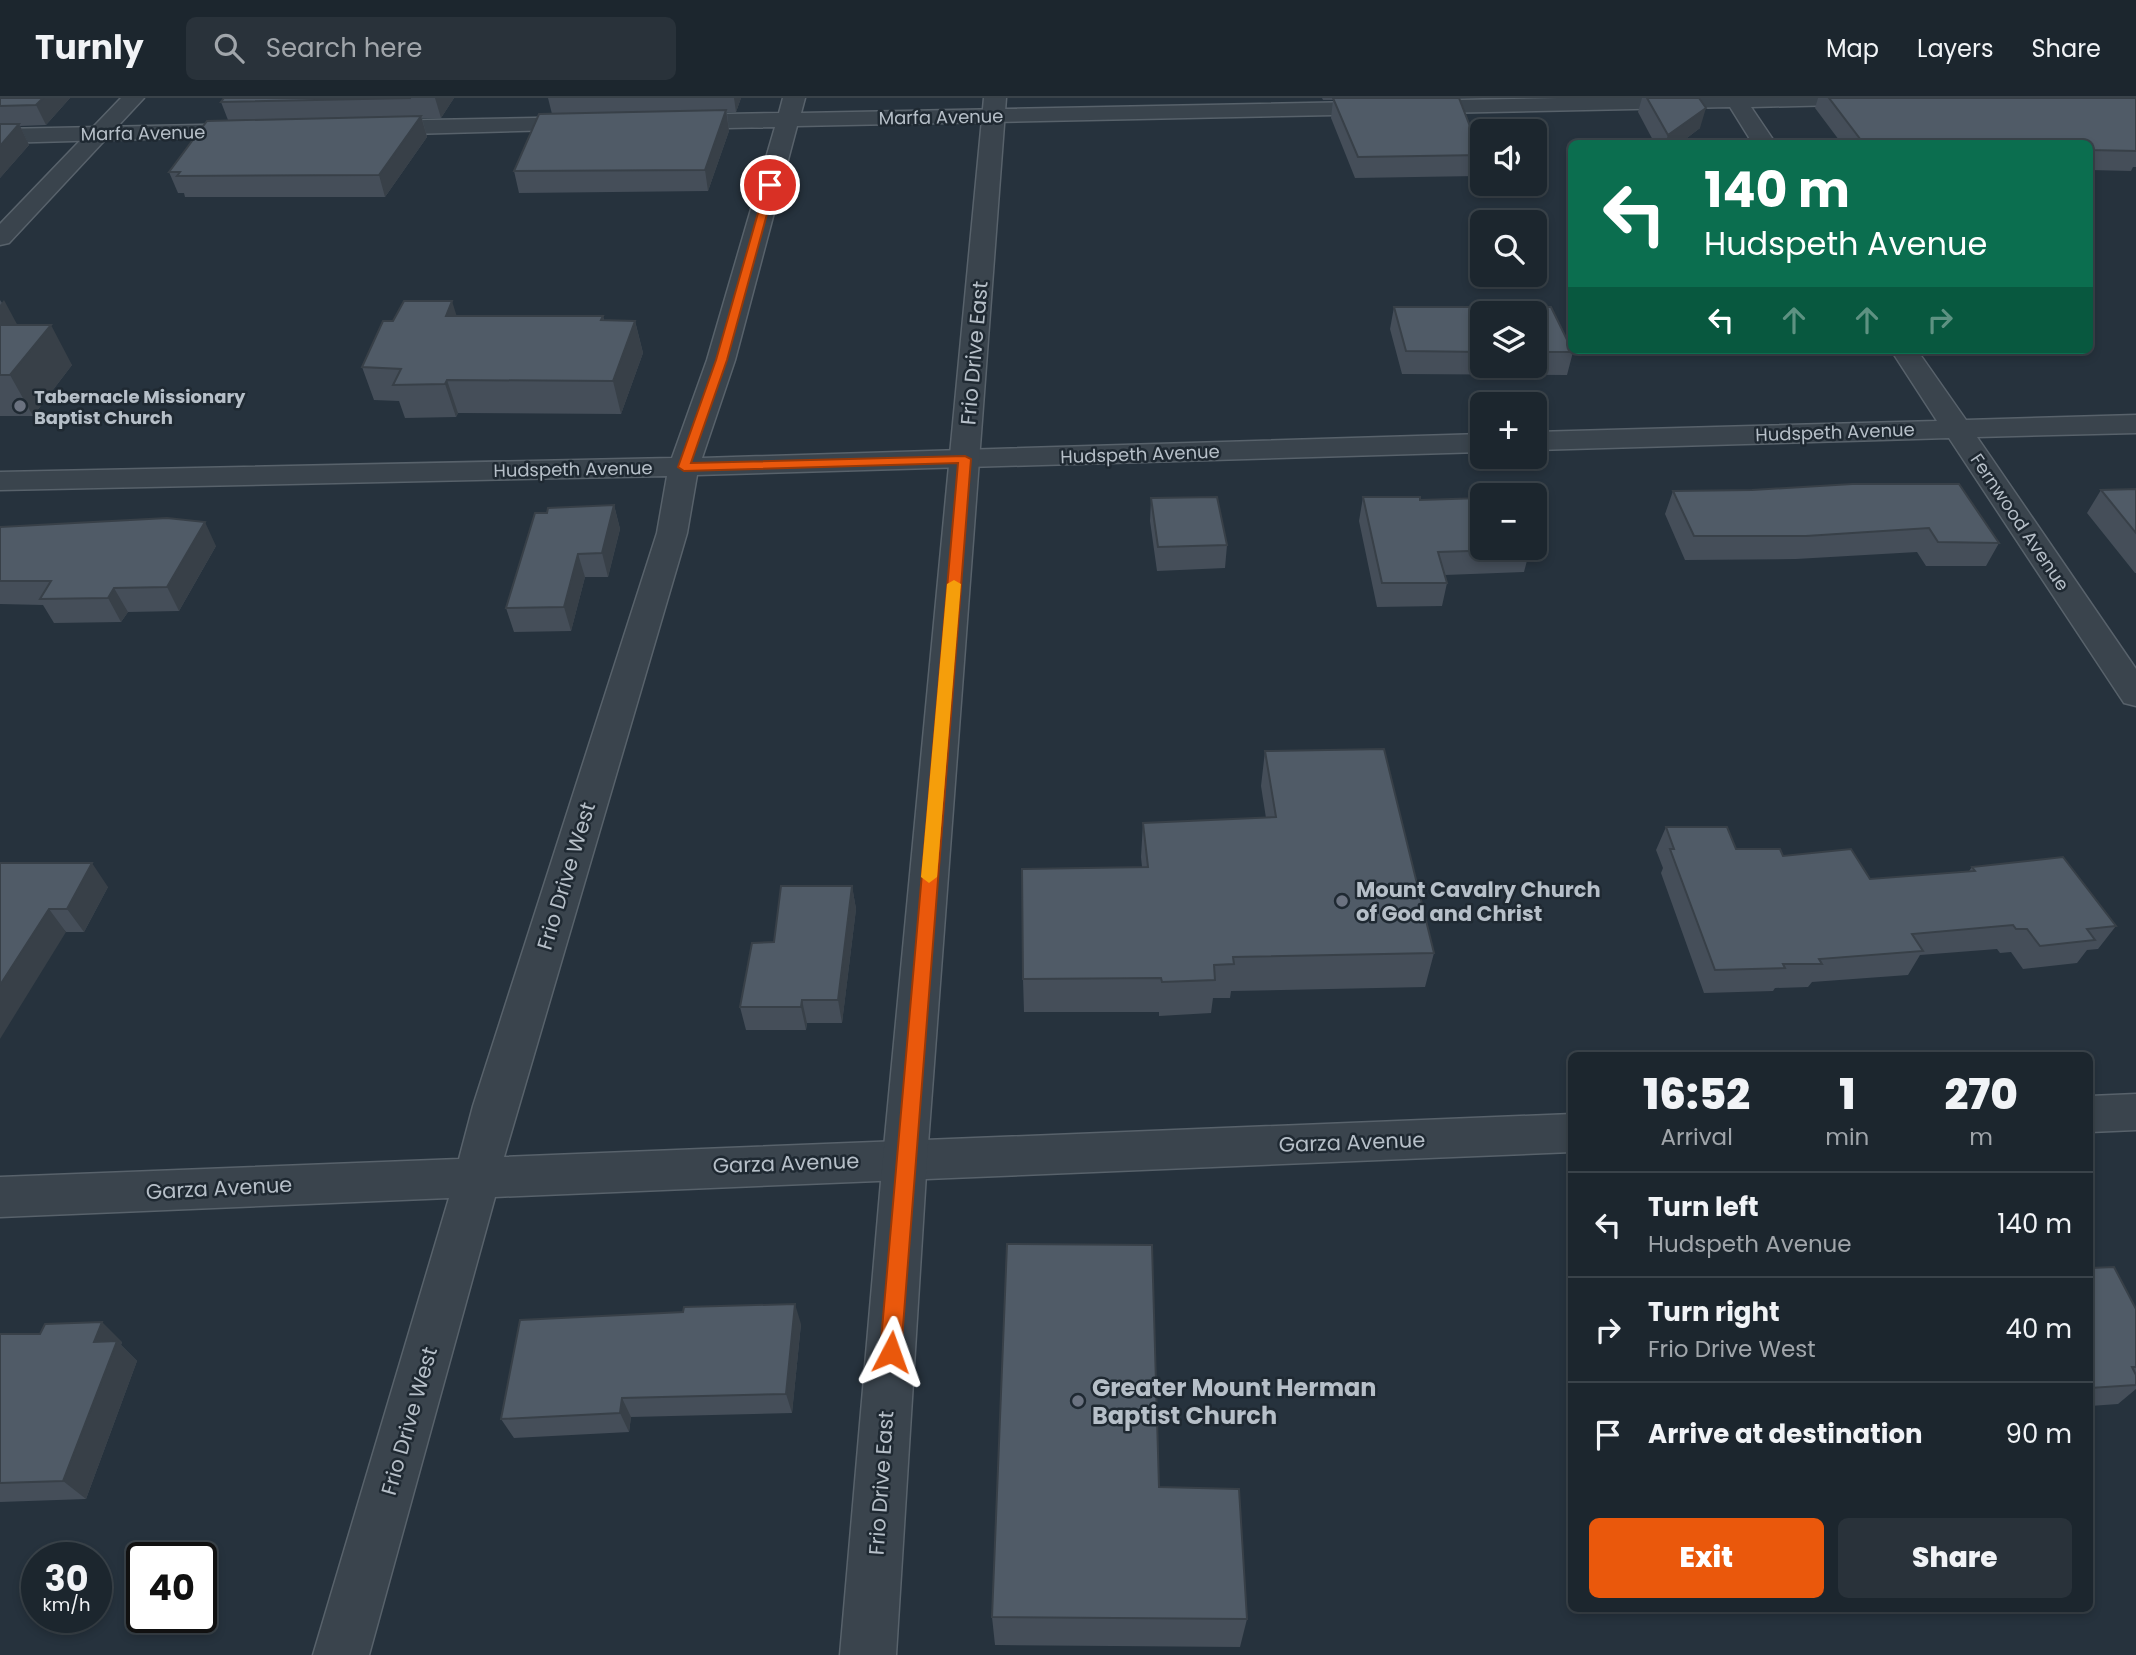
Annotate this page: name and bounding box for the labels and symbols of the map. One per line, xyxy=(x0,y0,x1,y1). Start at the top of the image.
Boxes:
street label: Marfa Avenue xyxy=(878,103,1004,131)
street label: Marfa Avenue xyxy=(80,119,206,147)
pin xyxy=(740,155,800,215)
street label: Frio Drive East xyxy=(953,280,995,426)
place label: Tabernacle Missionary Baptist Church xyxy=(34,384,246,430)
marker: Tabernacle Missionary Baptist Church xyxy=(12,398,28,414)
street label: Hudspeth Avenue xyxy=(1755,417,1915,447)
street label: Hudspeth Avenue xyxy=(1060,439,1220,469)
street label: Fernwood Avenue xyxy=(1965,448,2075,596)
street label: Hudspeth Avenue xyxy=(493,455,653,483)
street label: Frio Drive West xyxy=(530,799,602,953)
place label: Mount Cavalry Church of God and Christ xyxy=(1356,875,1601,928)
marker: Mount Cavalry Church of God and Christ xyxy=(1334,893,1350,909)
street label: Garza Avenue xyxy=(1278,1125,1426,1159)
street label: Garza Avenue xyxy=(712,1146,860,1180)
street label: Garza Avenue xyxy=(145,1170,293,1206)
position arrow xyxy=(854,1315,928,1389)
street label: Frio Drive West xyxy=(374,1343,444,1499)
place label: Greater Mount Herman Baptist Church xyxy=(1092,1371,1377,1432)
marker: Greater Mount Herman Baptist Church xyxy=(1070,1393,1086,1409)
street label: Frio Drive East xyxy=(861,1410,901,1556)
speed limit sign: 40 xyxy=(126,1542,217,1633)

